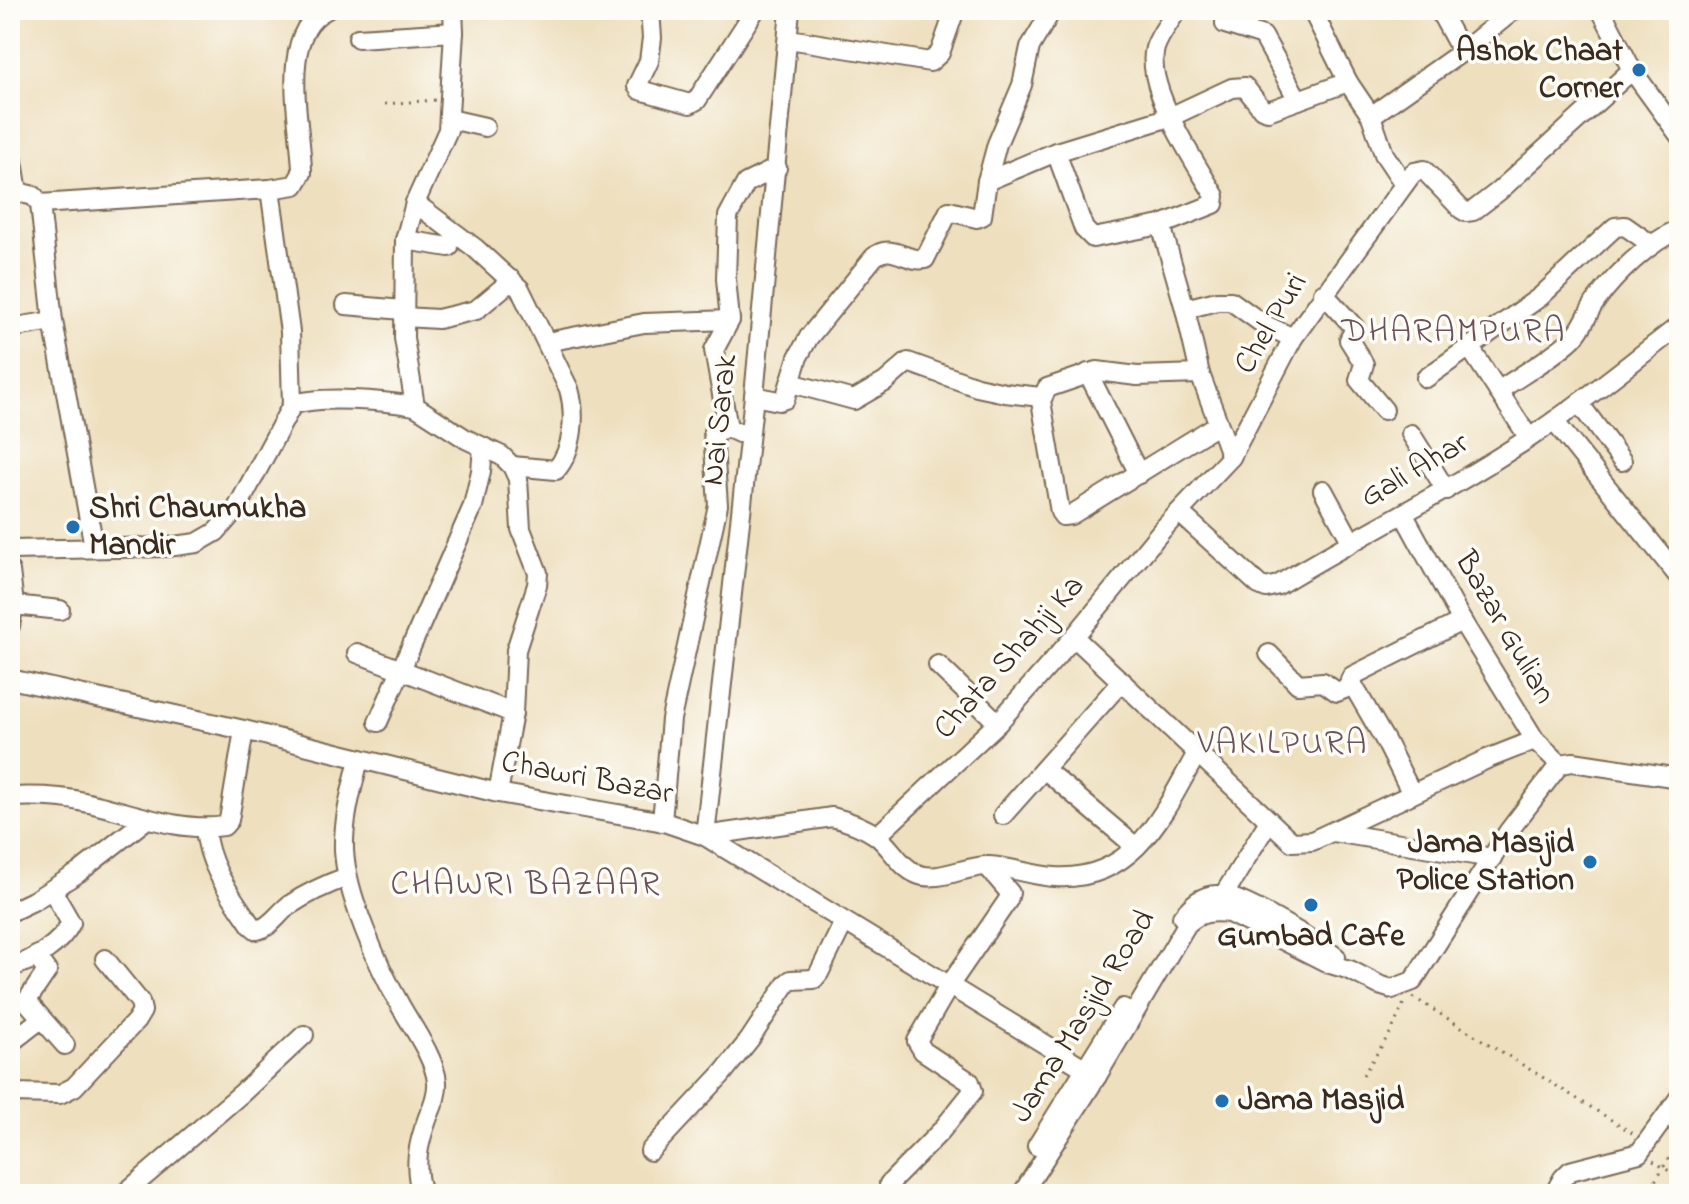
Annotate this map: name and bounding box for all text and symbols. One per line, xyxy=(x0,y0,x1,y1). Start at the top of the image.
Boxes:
place label: Ashok Chaat Corner xyxy=(1456,29,1624,113)
marker: Ashok Chaat Corner xyxy=(1630,61,1648,79)
street label: Chel Puri xyxy=(1223,264,1321,384)
district label: DHARAMPURA xyxy=(1341,308,1566,358)
street label: Nai Sarak xyxy=(691,351,751,488)
street label: Gali Ahar xyxy=(1352,421,1478,521)
place label: Shri Chaumukha Mandir xyxy=(89,486,306,570)
marker: Shri Chaumukha Mandir xyxy=(64,518,82,536)
street label: Bazar Gulian xyxy=(1441,542,1567,713)
street label: Chata Shahji Ka xyxy=(923,565,1097,751)
district label: VAKILPURA xyxy=(1197,720,1368,770)
street label: Chawri Bazar xyxy=(497,739,677,819)
place label: Jama Masjid Police Station xyxy=(1397,821,1574,905)
marker: Jama Masjid Police Station xyxy=(1581,853,1599,871)
district label: CHAWRI BAZAAR xyxy=(391,861,661,911)
marker: Gumbad Cafe xyxy=(1302,896,1320,914)
street label: Jama Masjid Road xyxy=(999,901,1169,1133)
place label: Gumbad Cafe xyxy=(1217,914,1406,961)
place label: Jama Masjid xyxy=(1238,1078,1404,1125)
marker: Jama Masjid xyxy=(1213,1092,1231,1110)

